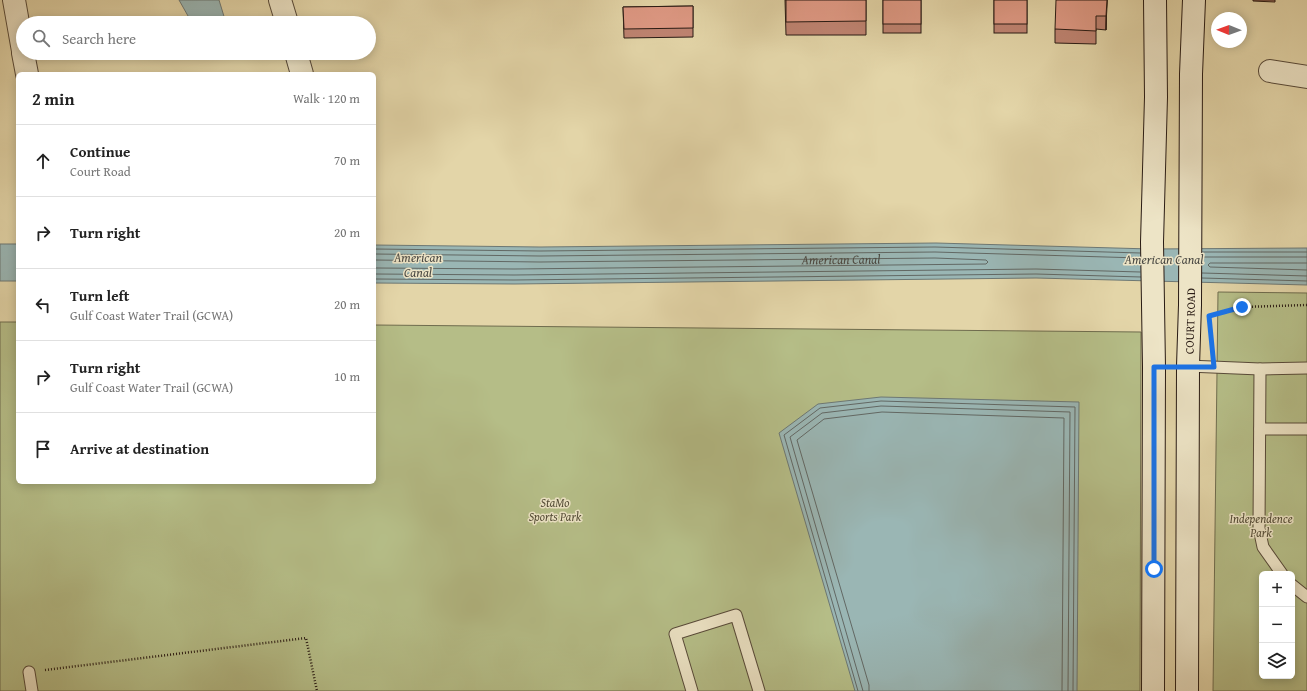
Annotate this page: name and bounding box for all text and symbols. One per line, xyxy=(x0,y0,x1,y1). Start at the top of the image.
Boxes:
north arrow xyxy=(1211,12,1247,48)
search box xyxy=(16,16,376,60)
icon: search xyxy=(30,27,52,49)
text: Search here xyxy=(62,28,136,49)
text: 2 min xyxy=(32,86,74,111)
text: Walk · 120 m xyxy=(293,89,360,108)
text: Continue xyxy=(70,141,131,162)
icon: ahead xyxy=(32,150,54,172)
text: 70 m xyxy=(334,151,360,170)
text: Court Road xyxy=(70,162,131,181)
icon: right xyxy=(32,222,54,244)
text: Turn right xyxy=(70,222,141,243)
text: 20 m xyxy=(334,223,360,242)
water label: American Canal xyxy=(393,248,442,282)
water label: American Canal xyxy=(800,249,881,269)
water label: American Canal xyxy=(1124,250,1203,269)
text: Turn left xyxy=(70,285,129,306)
street label: COURT ROAD xyxy=(1180,288,1199,354)
icon: left xyxy=(32,294,54,316)
text: 20 m xyxy=(334,295,360,314)
route end xyxy=(1233,298,1251,316)
text: Gulf Coast Water Trail (GCWA) xyxy=(70,306,233,325)
text: Turn right xyxy=(70,357,141,378)
icon: right xyxy=(32,366,54,388)
text: 10 m xyxy=(334,367,360,386)
text: Gulf Coast Water Trail (GCWA) xyxy=(70,378,233,397)
icon: arrive xyxy=(32,438,54,460)
text: Arrive at destination xyxy=(70,438,209,459)
park label: StaMo Sports Park xyxy=(529,494,582,525)
park label: Independence Park xyxy=(1229,510,1293,541)
route start xyxy=(1145,560,1163,578)
map controls xyxy=(1259,571,1295,679)
button: + xyxy=(1259,571,1295,607)
button: − xyxy=(1259,607,1295,643)
button: layers xyxy=(1259,643,1295,679)

